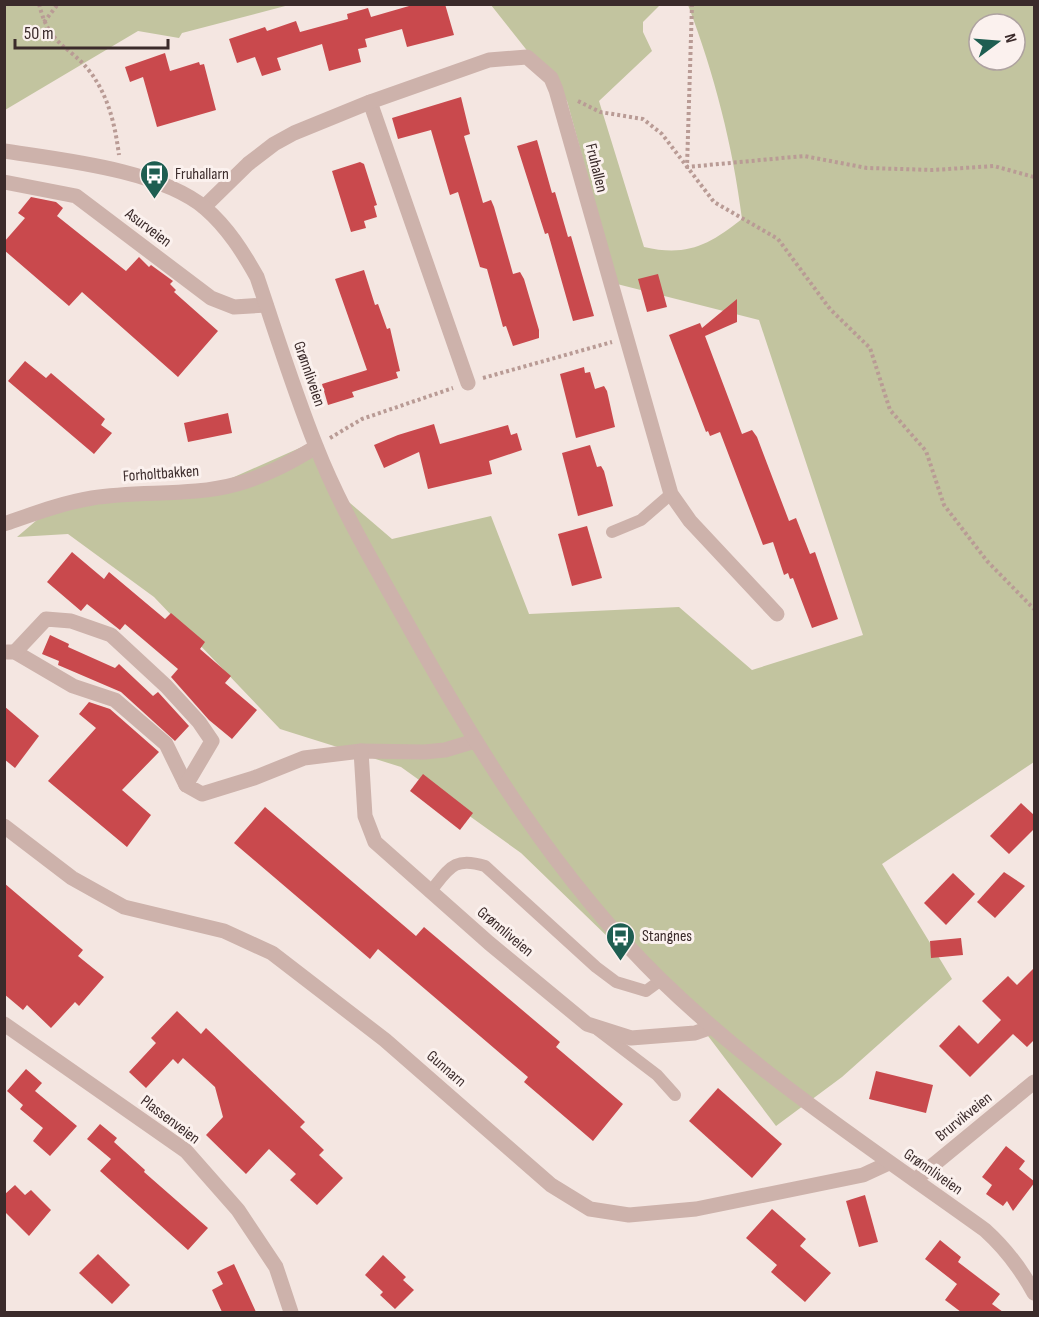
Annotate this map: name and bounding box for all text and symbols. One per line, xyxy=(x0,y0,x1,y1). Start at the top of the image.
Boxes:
scale bar xyxy=(15,12,168,50)
north arrow xyxy=(967,12,1027,72)
text: 50 m xyxy=(24,23,54,44)
text: N xyxy=(1000,32,1020,45)
street label: Fruhallen xyxy=(581,142,611,194)
bus stop icon: Fruhallarn xyxy=(138,158,170,200)
place label: Fruhallarn xyxy=(175,165,229,184)
street label: Asurveien xyxy=(120,204,175,251)
street label: Grønnliveien xyxy=(289,339,329,409)
street label: Forholtbakken xyxy=(122,462,200,486)
street label: Grønnliveien xyxy=(473,903,537,961)
bus stop icon: Stangnes xyxy=(605,920,637,962)
place label: Stangnes xyxy=(642,927,692,946)
street label: Gunnarn xyxy=(422,1047,470,1091)
street label: Brurvikveien xyxy=(932,1088,996,1146)
street label: Plassenveien xyxy=(137,1092,203,1148)
street label: Grønnliveien xyxy=(900,1145,966,1199)

